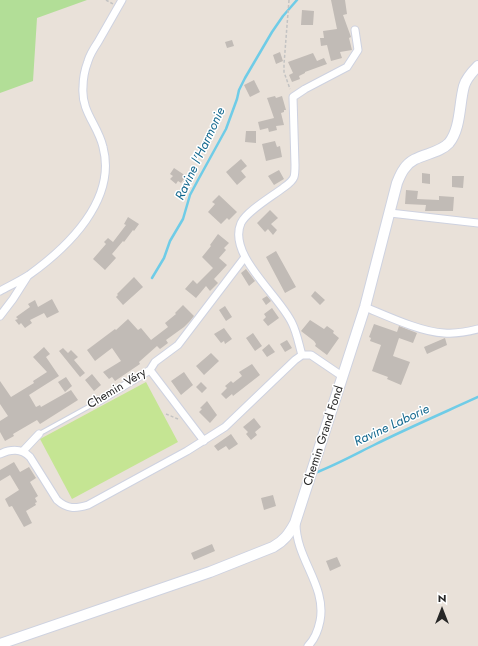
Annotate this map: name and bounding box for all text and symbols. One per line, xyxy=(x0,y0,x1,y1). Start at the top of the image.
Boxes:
water label: Ravine l'Harmonie xyxy=(173,105,229,203)
street label: Chemin Véry xyxy=(85,366,149,412)
street label: Chemin Grand Fond xyxy=(301,384,347,488)
water label: Ravine Laborie xyxy=(352,402,432,450)
north arrow xyxy=(422,590,462,630)
text: N xyxy=(438,590,446,606)

